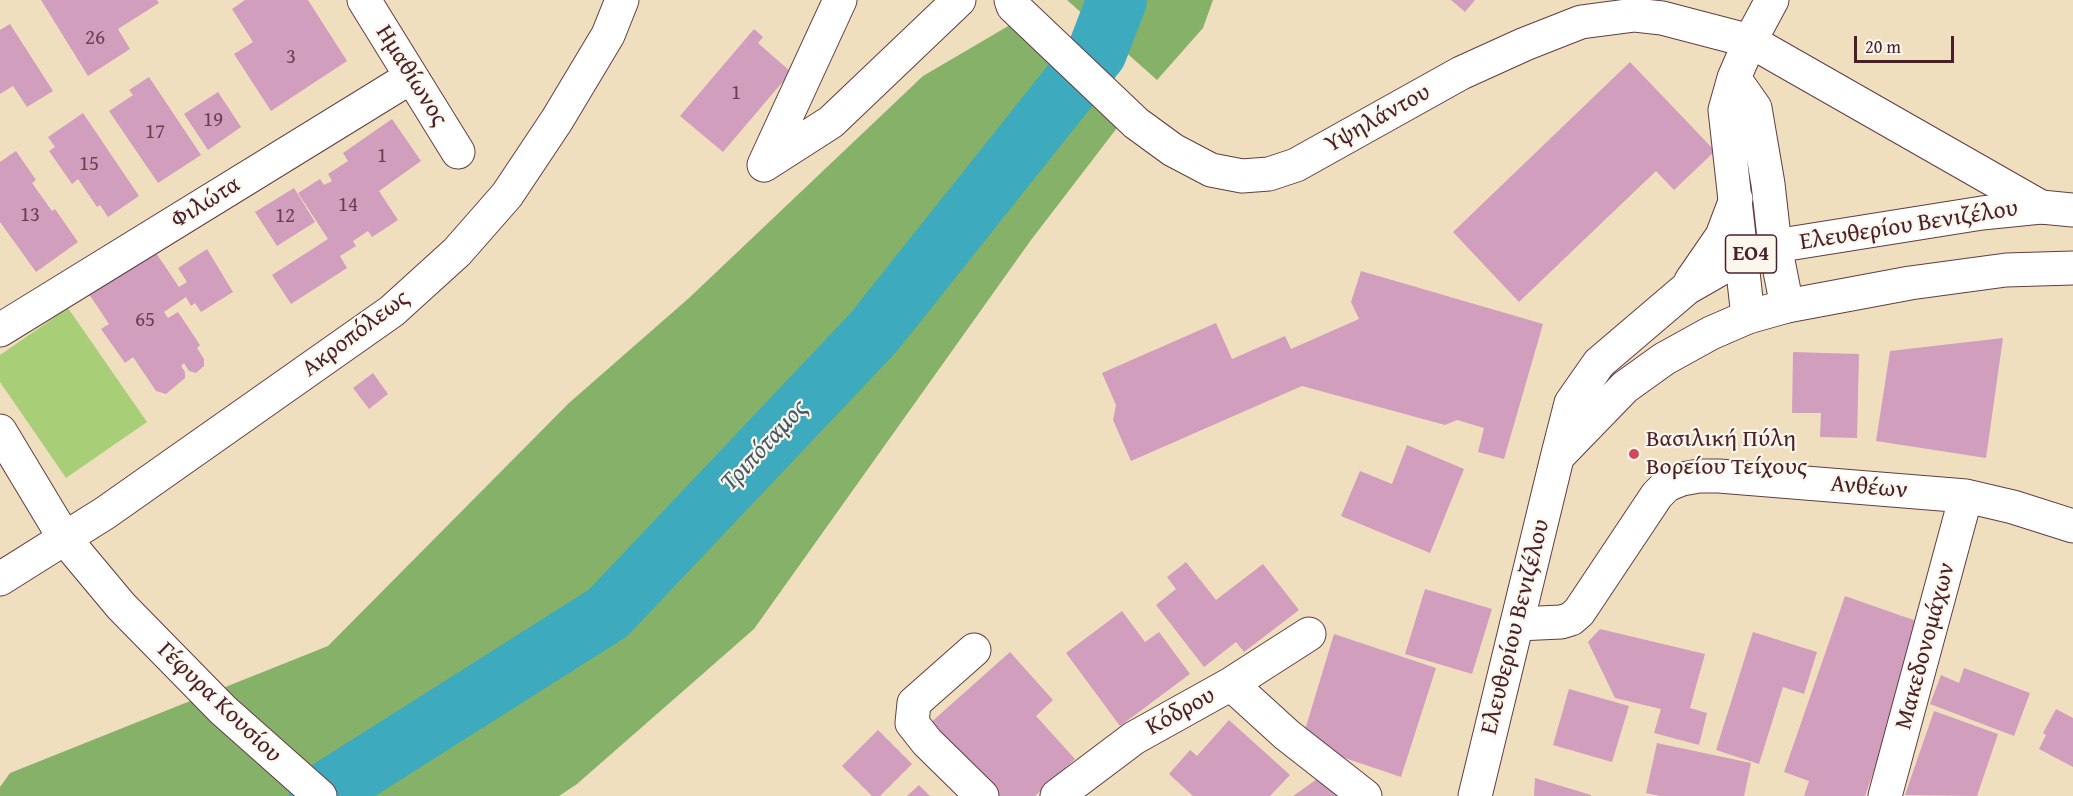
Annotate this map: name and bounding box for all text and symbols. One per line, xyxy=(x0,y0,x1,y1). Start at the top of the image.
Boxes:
street label: Ημαθίωνος xyxy=(369,20,453,132)
scale bar xyxy=(1857,24,1958,62)
house number: 26 xyxy=(85,26,105,52)
text: 20 m xyxy=(1865,33,1901,60)
house number: 3 xyxy=(286,45,296,71)
street label: Υψηλάντου xyxy=(1320,78,1436,160)
house number: 1 xyxy=(731,81,741,107)
house number: 19 xyxy=(203,108,223,134)
house number: 17 xyxy=(145,120,165,146)
house number: 1 xyxy=(377,144,387,170)
house number: 15 xyxy=(79,152,99,178)
street label: Φιλώτα xyxy=(166,171,246,235)
house number: 14 xyxy=(338,193,358,219)
street label: Ελευθερίου Βενιζέλου xyxy=(1798,195,2020,257)
house number: 13 xyxy=(20,203,40,229)
house number: 12 xyxy=(275,204,295,230)
road number: ΕΟ4 xyxy=(1726,235,1776,273)
street label: Ακροπόλεως xyxy=(297,284,415,384)
house number: 65 xyxy=(135,308,155,334)
water label: Τριπόταμος xyxy=(715,394,815,498)
place label: Βασιλική Πύλη Βορείου Τείχους xyxy=(1646,426,1807,482)
marker: Βασιλική Πύλη Βορείου Τείχους xyxy=(1627,447,1641,461)
street label: Ανθέων xyxy=(1829,470,1909,506)
street label: Ελευθερίου Βενιζέλου xyxy=(1475,516,1557,738)
street label: Μακεδονομάχων xyxy=(1890,559,1962,733)
street label: Γέφυρα Κουσίου xyxy=(151,636,287,770)
street label: Κόδρου xyxy=(1141,681,1221,743)

